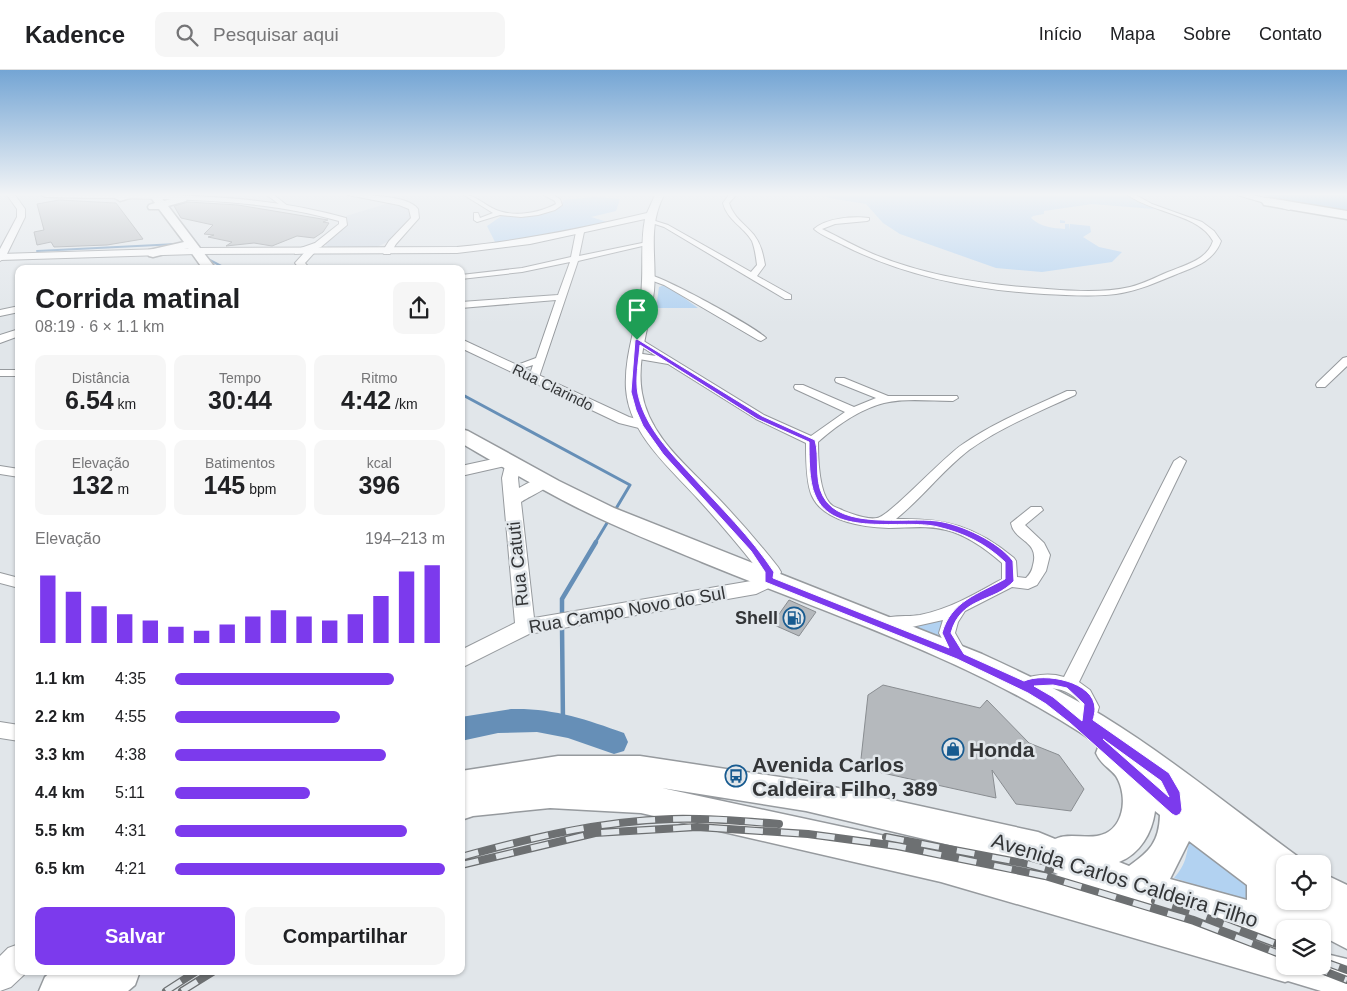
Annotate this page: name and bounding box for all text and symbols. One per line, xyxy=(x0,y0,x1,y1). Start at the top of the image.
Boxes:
search box xyxy=(155,12,505,57)
text: Kadence xyxy=(25,21,125,48)
icon: search xyxy=(173,21,201,49)
text: Pesquisar aqui xyxy=(213,24,339,45)
text: Início xyxy=(1039,24,1082,44)
text: Mapa xyxy=(1110,24,1155,44)
text: Sobre xyxy=(1183,24,1231,44)
text: Contato xyxy=(1259,24,1322,44)
button: share xyxy=(393,282,445,334)
text: Corrida matinal xyxy=(35,283,240,314)
pin xyxy=(616,289,658,340)
icon: arrive xyxy=(623,296,651,324)
text: 08:19 · 6 × 1.1 km xyxy=(35,318,164,335)
street label: Rua Clarindo xyxy=(510,360,596,414)
text: Distância xyxy=(72,370,129,386)
text: Tempo xyxy=(219,370,261,386)
text: Ritmo xyxy=(361,370,398,386)
text: 6.54 xyxy=(65,386,114,414)
text: 30:44 xyxy=(208,386,272,414)
text: 4:42 xyxy=(341,386,391,414)
text: km xyxy=(114,396,136,412)
text: /km xyxy=(391,396,418,412)
text: Elevação xyxy=(72,455,129,471)
text: Batimentos xyxy=(205,455,275,471)
text: kcal xyxy=(367,455,392,471)
text: 132 xyxy=(72,471,114,499)
text: 145 xyxy=(204,471,245,499)
text: 396 xyxy=(358,471,400,499)
text: m xyxy=(114,481,129,497)
text: bpm xyxy=(245,481,276,497)
street label: Rua Catuti xyxy=(504,521,532,607)
text: Elevação xyxy=(35,530,101,547)
text: 194–213 m xyxy=(365,530,445,547)
street label: Rua Campo Novo do Sul xyxy=(527,583,727,637)
fuel station icon: Shell xyxy=(782,606,806,630)
place label: Shell xyxy=(735,608,778,628)
text: 1.1 km xyxy=(35,670,85,687)
text: 4:35 xyxy=(115,670,146,687)
text: 2.2 km xyxy=(35,708,85,725)
text: 4:55 xyxy=(115,708,146,725)
shop icon: Honda xyxy=(941,737,965,761)
place label: Honda xyxy=(969,738,1035,761)
text: 3.3 km xyxy=(35,746,85,763)
text: 4:38 xyxy=(115,746,146,763)
place label: Avenida Carlos Caldeira Filho, 389 xyxy=(752,753,938,800)
bus stop icon: Avenida Carlos Caldeira Filho, 389 xyxy=(724,764,748,788)
text: 4.4 km xyxy=(35,784,85,801)
text: 5:11 xyxy=(115,784,145,801)
text: 5.5 km xyxy=(35,822,85,839)
text: 4:31 xyxy=(115,822,146,839)
street label: Avenida Carlos Caldeira Filho xyxy=(989,828,1261,932)
map controls xyxy=(1276,855,1331,975)
button: locate xyxy=(1276,855,1331,910)
text: 6.5 km xyxy=(35,860,85,877)
text: 4:21 xyxy=(115,860,146,877)
button: Salvar xyxy=(35,907,235,965)
button: Compartilhar xyxy=(245,907,445,965)
button: layers xyxy=(1276,920,1331,975)

